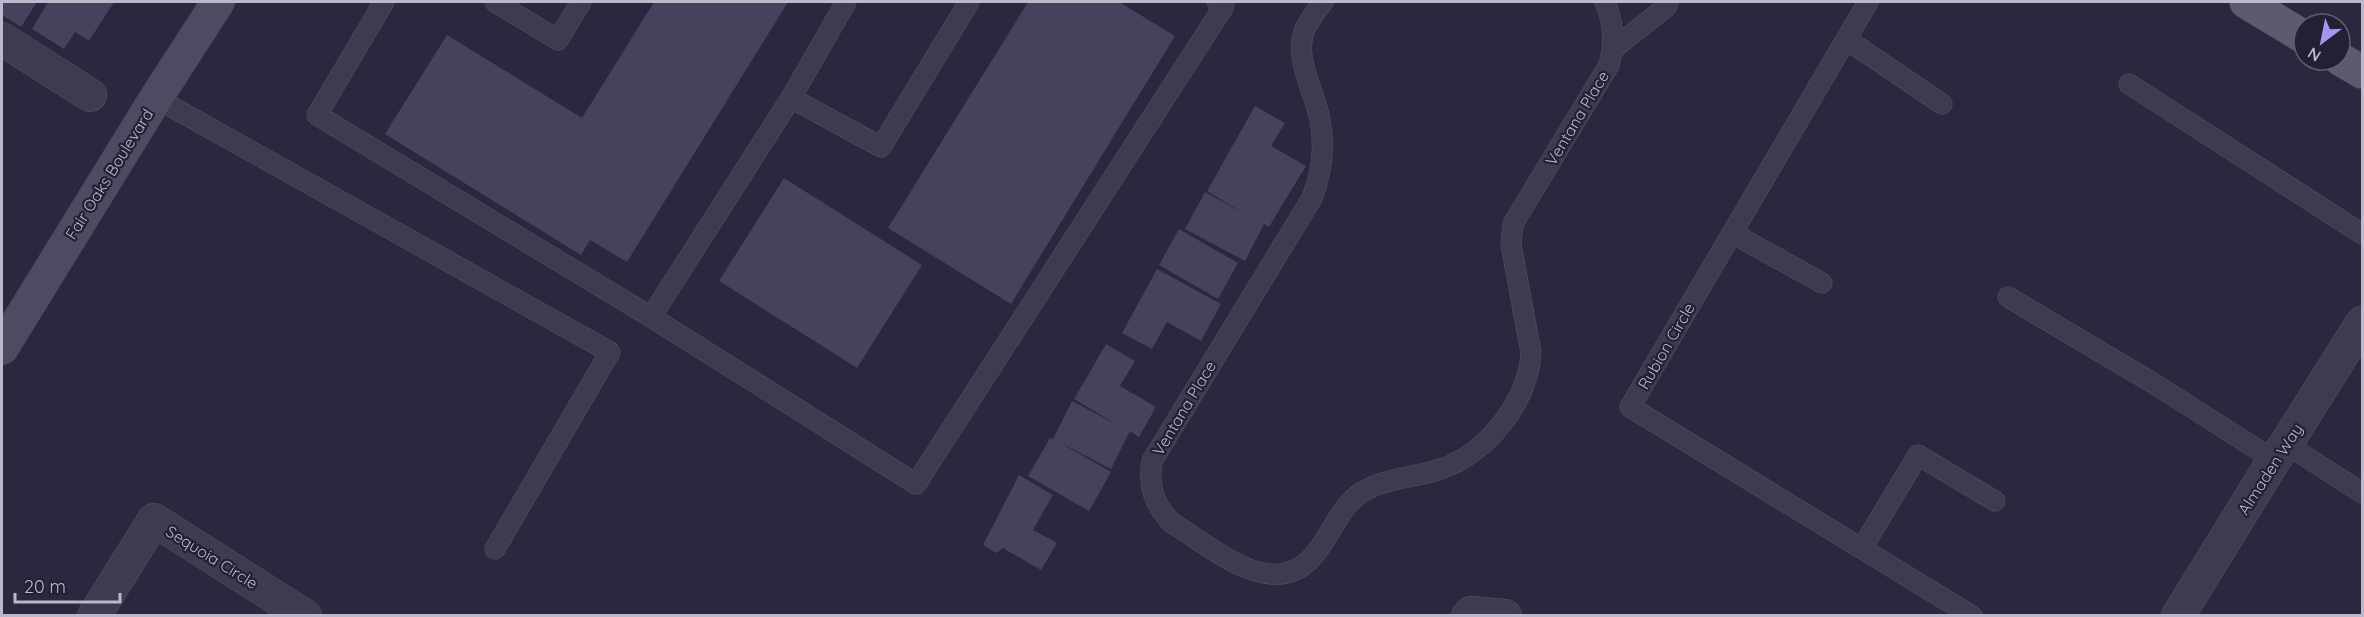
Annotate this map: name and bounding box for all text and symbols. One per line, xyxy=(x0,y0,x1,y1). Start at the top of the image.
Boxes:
north arrow xyxy=(2292,12,2352,72)
text: N xyxy=(2304,43,2324,66)
street label: Ventana Place xyxy=(1541,67,1613,169)
street label: Fair Oaks Boulevard xyxy=(61,105,157,243)
street label: Rubion Circle xyxy=(1633,299,1699,393)
street label: Ventana Place xyxy=(1148,357,1220,459)
street label: Almaden Way xyxy=(2233,420,2307,518)
street label: Sequoia Circle xyxy=(162,521,262,593)
scale bar xyxy=(15,566,120,604)
text: 20 m xyxy=(24,575,66,598)

